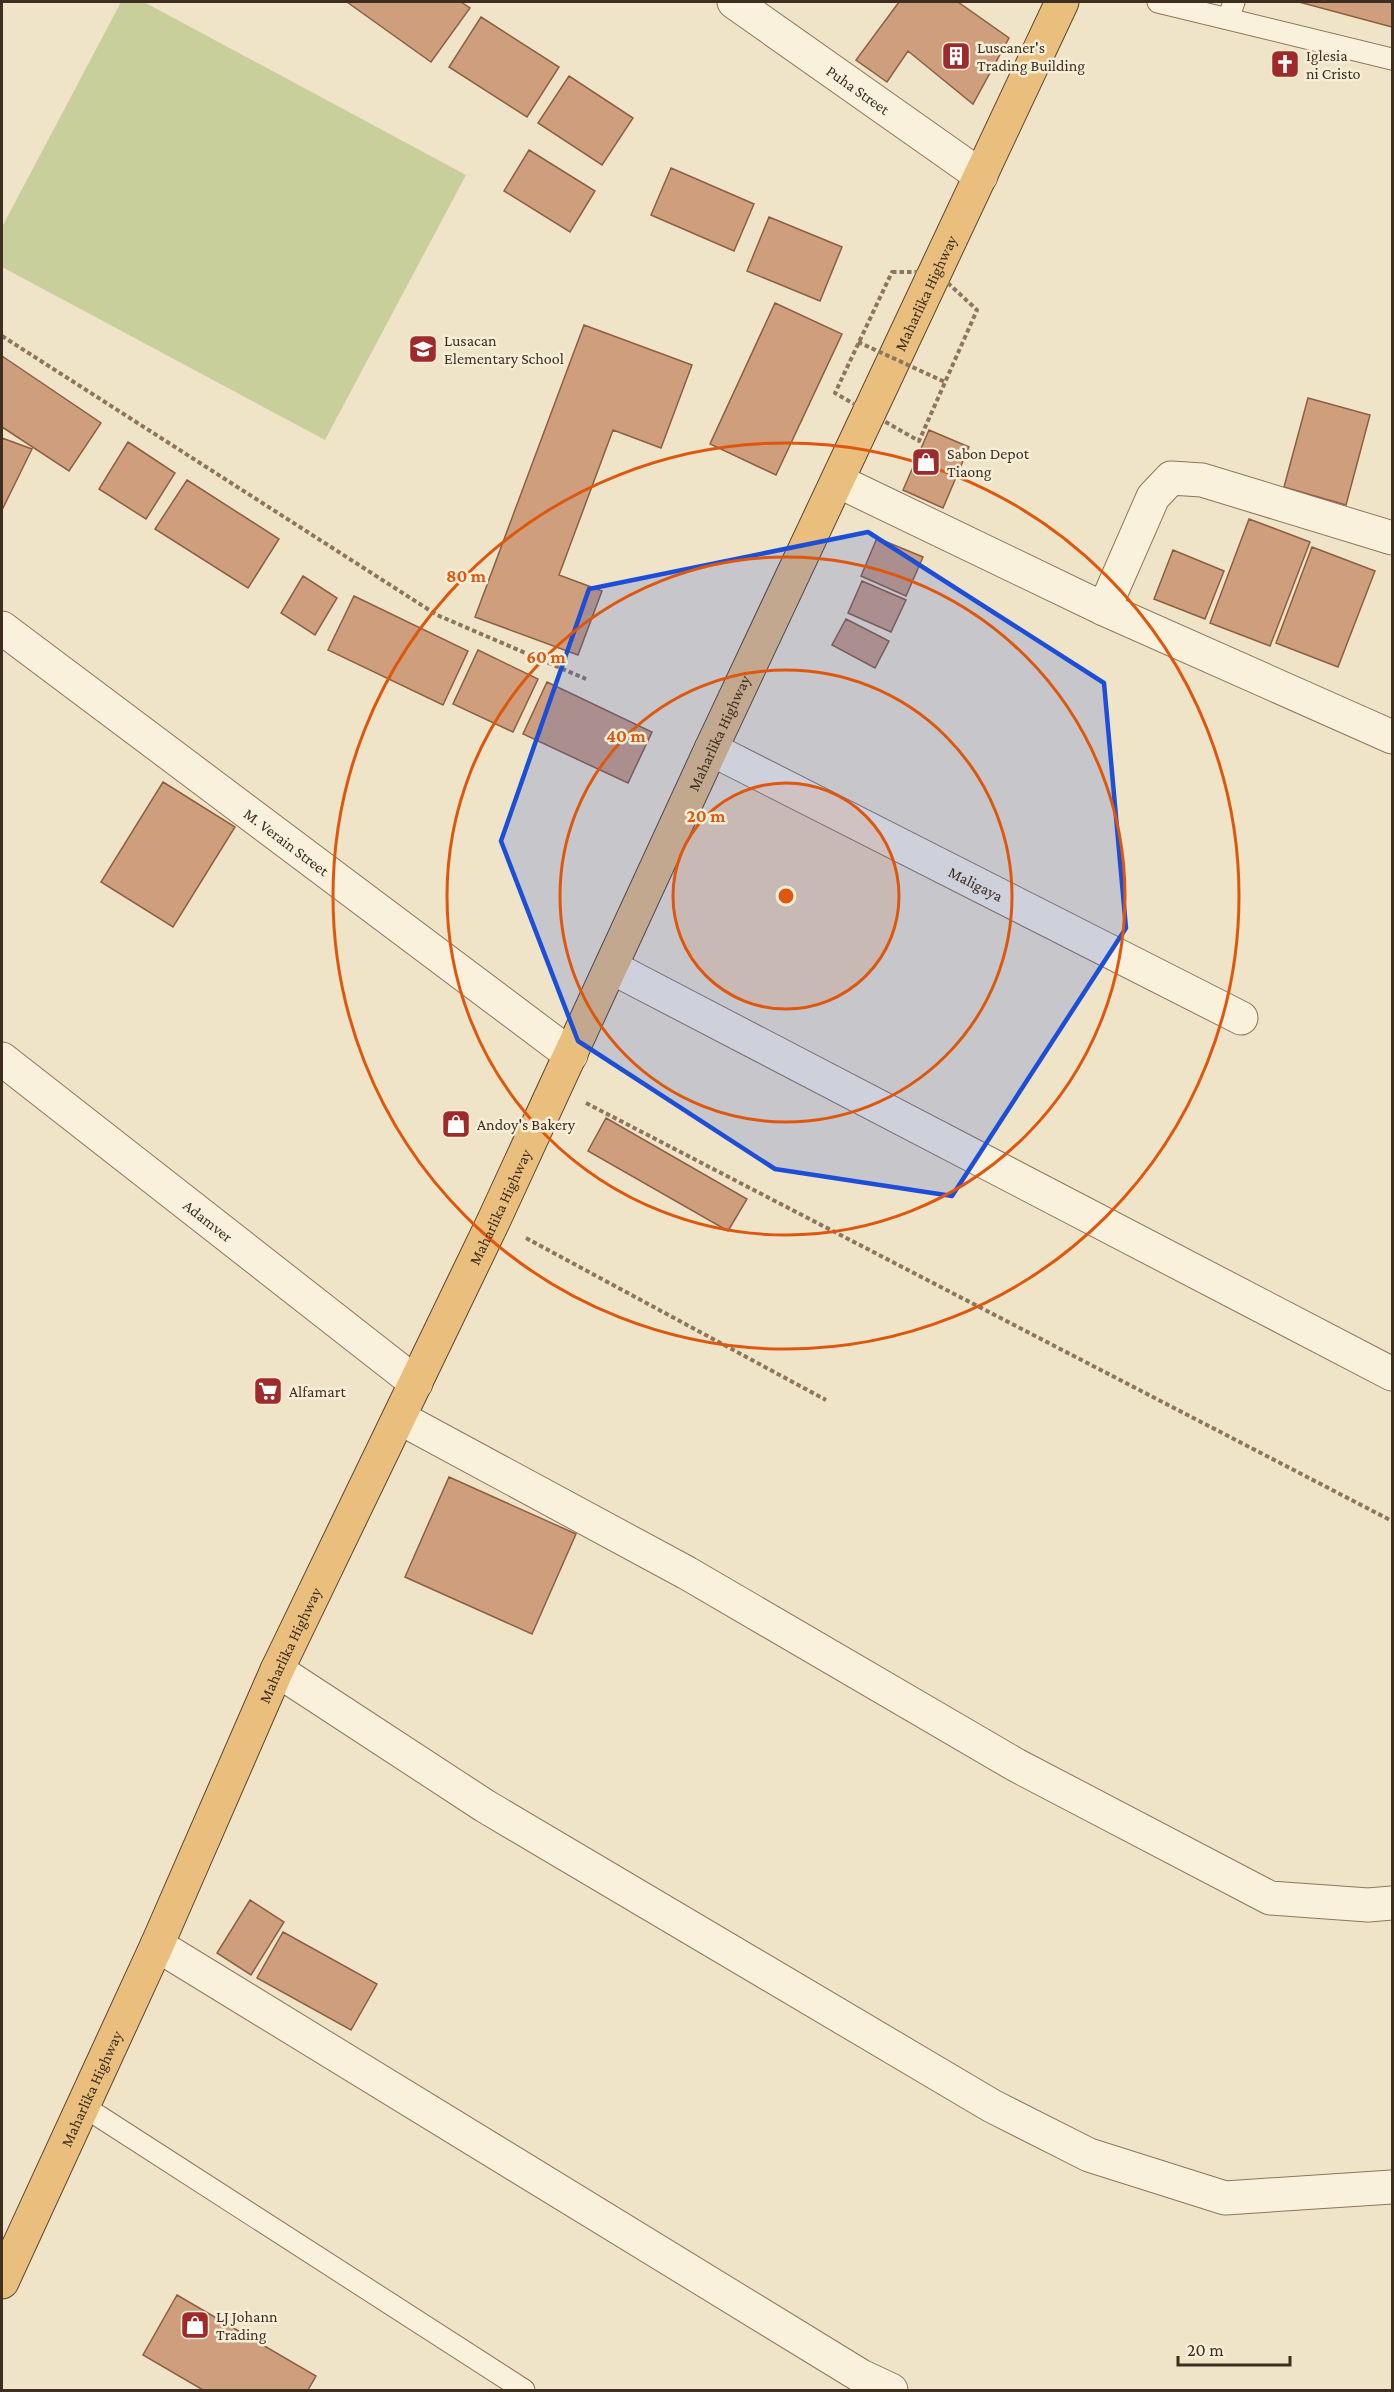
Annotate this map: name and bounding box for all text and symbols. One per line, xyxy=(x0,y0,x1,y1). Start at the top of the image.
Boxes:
place label: Luscaner's Trading Building xyxy=(977,39,1085,75)
building icon: Luscaner's Trading Building xyxy=(940,40,972,72)
place label: Iglesia ni Cristo xyxy=(1306,47,1361,82)
church icon: Iglesia ni Cristo xyxy=(1269,48,1301,80)
street label: Puha Street xyxy=(823,62,893,118)
street label: Maharlika Highway xyxy=(891,232,961,354)
place label: Lusacan Elementary School xyxy=(444,332,564,368)
school or university icon: Lusacan Elementary School xyxy=(407,333,439,365)
place label: Sabon Depot Tiaong xyxy=(947,445,1030,481)
shop icon: Sabon Depot Tiaong xyxy=(910,446,942,478)
text: 80 m xyxy=(446,566,487,586)
text: 60 m xyxy=(526,647,566,667)
street label: Maharlika Highway xyxy=(685,672,755,794)
text: 40 m xyxy=(606,726,646,746)
street label: M. Verain Street xyxy=(241,805,333,880)
text: 20 m xyxy=(687,806,726,826)
street label: Maligaya xyxy=(946,863,1006,905)
centre of rings xyxy=(776,886,796,906)
shop icon: Andoy's Bakery xyxy=(440,1108,472,1140)
place label: Andoy's Bakery xyxy=(477,1116,576,1134)
street label: Maharlika Highway xyxy=(466,1146,536,1268)
street label: Adamver xyxy=(180,1196,236,1246)
supermarket icon: Alfamart xyxy=(252,1375,284,1407)
place label: Alfamart xyxy=(289,1383,346,1400)
street label: Maharlika Highway xyxy=(256,1584,326,1706)
street label: Maharlika Highway xyxy=(57,2027,127,2149)
place label: LJ Johann Trading xyxy=(216,2308,278,2344)
shop icon: LJ Johann Trading xyxy=(179,2309,211,2341)
scale bar xyxy=(1178,2329,1290,2367)
text: 20 m xyxy=(1187,2340,1224,2360)

